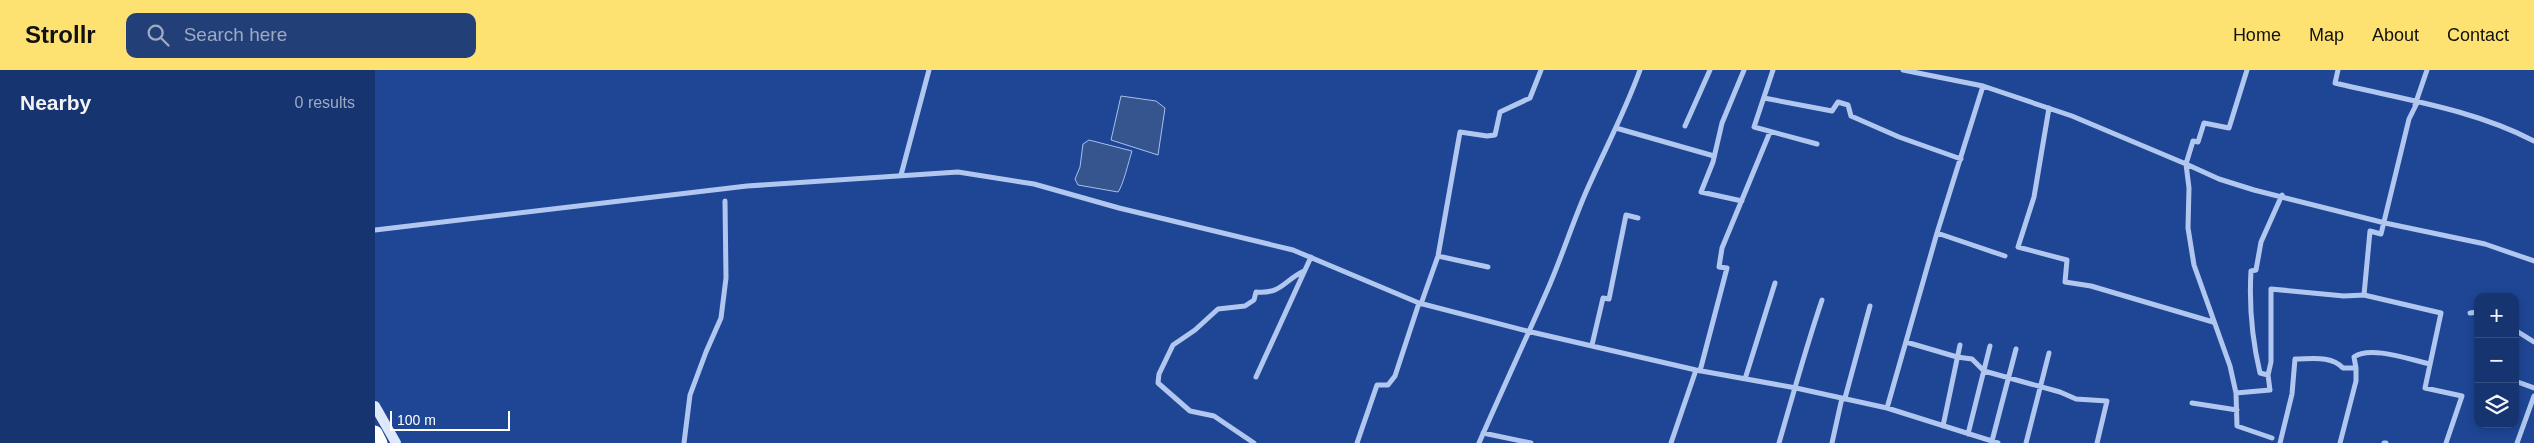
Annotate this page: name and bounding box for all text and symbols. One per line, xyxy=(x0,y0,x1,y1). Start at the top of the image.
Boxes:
search box xyxy=(126,13,476,58)
text: Strollr xyxy=(25,21,96,48)
icon: search xyxy=(144,21,172,49)
text: Search here xyxy=(184,24,287,45)
text: Home xyxy=(2233,25,2281,45)
text: Map xyxy=(2309,25,2344,45)
text: About xyxy=(2372,25,2419,45)
text: Contact xyxy=(2447,25,2509,45)
text: Nearby xyxy=(20,91,91,114)
text: 0 results xyxy=(295,94,355,111)
map controls xyxy=(2474,293,2519,428)
button: + xyxy=(2474,293,2519,338)
button: − xyxy=(2474,338,2519,383)
button: layers xyxy=(2474,383,2519,428)
scale bar xyxy=(390,408,510,431)
text: 100 m xyxy=(397,412,436,428)

